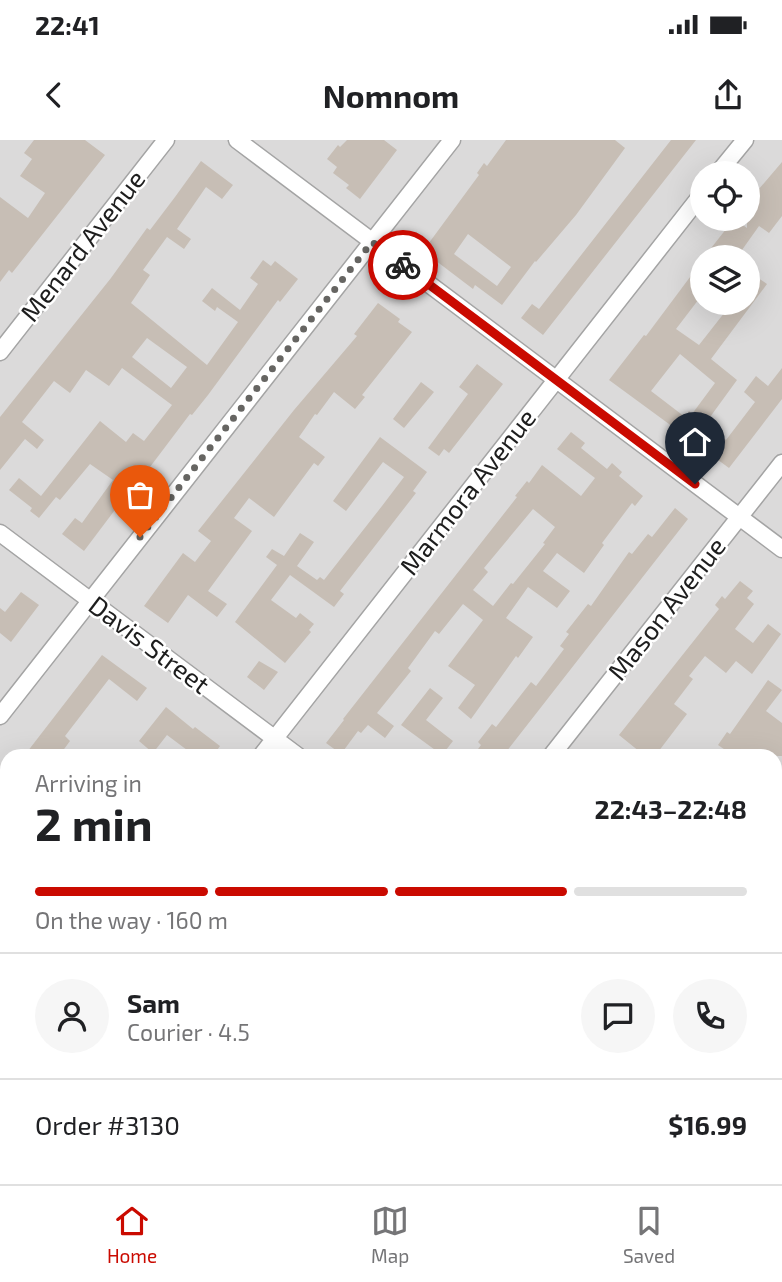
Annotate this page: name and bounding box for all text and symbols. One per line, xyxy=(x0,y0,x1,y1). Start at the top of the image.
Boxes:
text: 22:41 xyxy=(35,9,100,40)
icon: back xyxy=(35,76,73,114)
text: Nomnom xyxy=(323,76,459,114)
icon: share xyxy=(709,76,747,114)
map controls xyxy=(690,161,760,315)
button: locate xyxy=(690,161,760,231)
street label: Menard Avenue xyxy=(13,163,151,327)
courier xyxy=(368,230,438,300)
button: layers xyxy=(690,245,760,315)
icon: bike xyxy=(384,246,422,284)
street label: Marmora Avenue xyxy=(392,402,541,580)
pin xyxy=(665,412,725,484)
icon: home xyxy=(676,423,714,461)
pin xyxy=(110,465,170,537)
icon: bag xyxy=(121,476,159,514)
street label: Mason Avenue xyxy=(601,531,731,686)
street label: Davis Street xyxy=(83,588,216,699)
text: Arriving in xyxy=(35,769,142,797)
text: 22:43–22:48 xyxy=(595,793,747,824)
text: 2 min xyxy=(35,795,153,850)
text: On the way · 160 m xyxy=(35,906,228,934)
button: person xyxy=(35,979,109,1053)
button: chat xyxy=(581,979,655,1053)
button: phone xyxy=(673,979,747,1053)
text: Sam xyxy=(127,987,180,1018)
text: Courier · 4.5 xyxy=(127,1018,250,1046)
text: Order #3130 xyxy=(35,1109,180,1140)
text: $16.99 xyxy=(668,1109,747,1140)
tab: Home xyxy=(107,1202,157,1267)
tab: Map xyxy=(371,1202,409,1267)
tab: Saved xyxy=(623,1202,675,1267)

